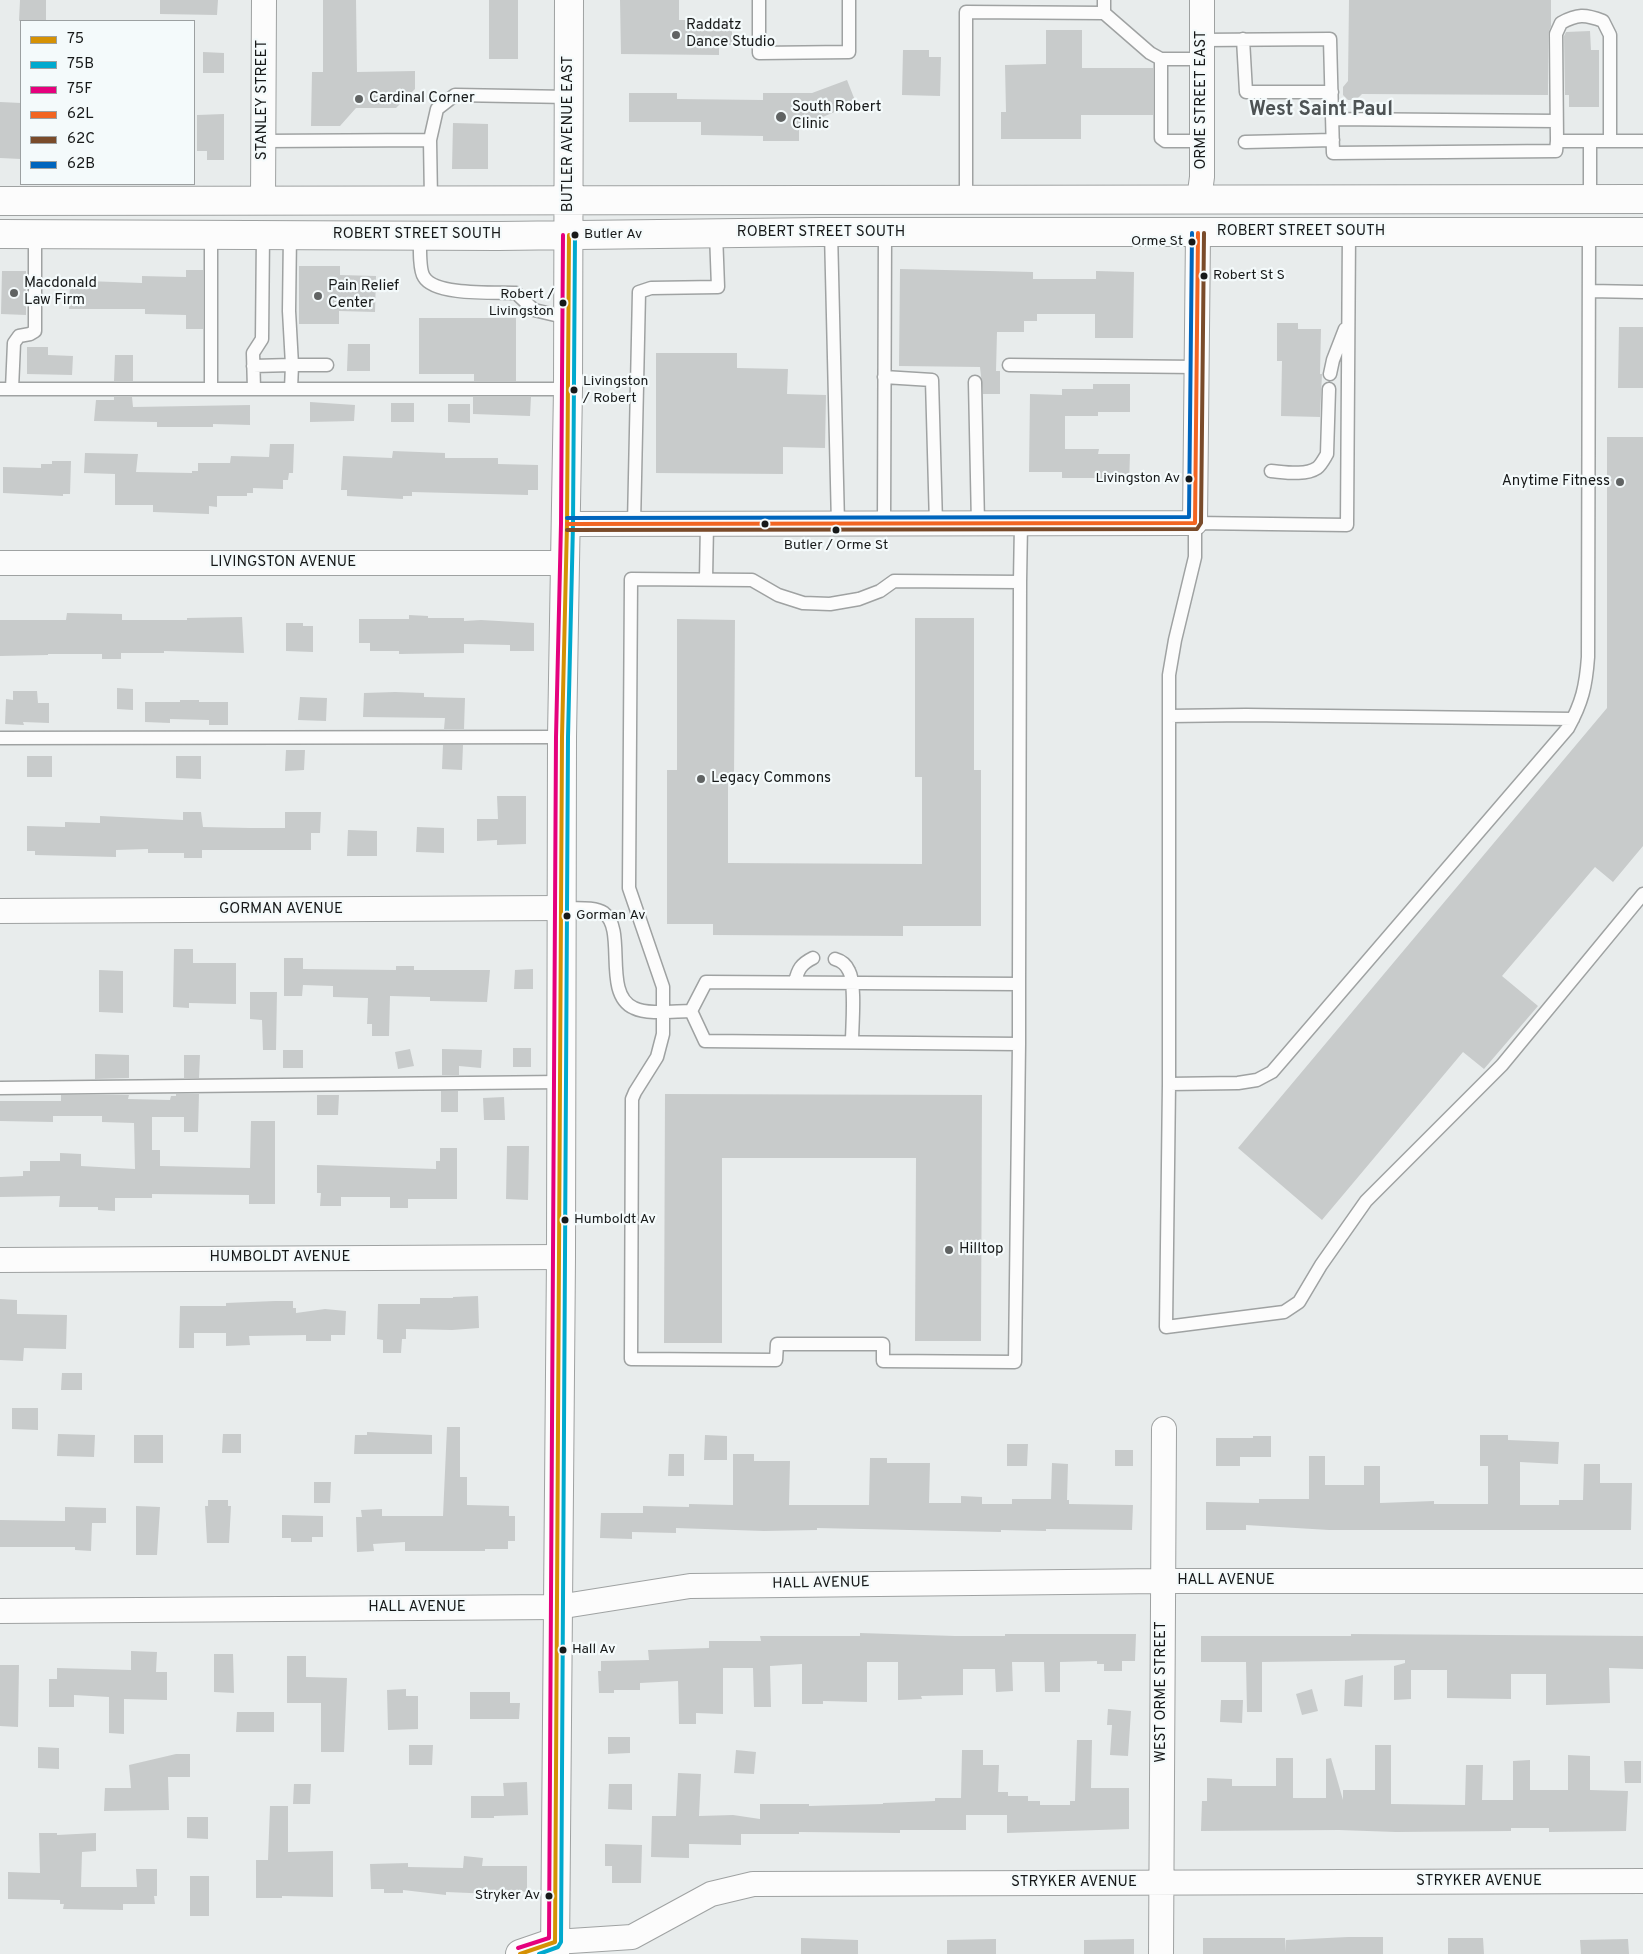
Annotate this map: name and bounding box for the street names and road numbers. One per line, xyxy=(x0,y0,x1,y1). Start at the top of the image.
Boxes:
street label: ORME STREET EAST xyxy=(1193,30,1211,170)
street label: STANLEY STREET xyxy=(254,40,272,160)
street label: BUTLER AVENUE EAST xyxy=(560,56,578,212)
street label: ROBERT STREET SOUTH xyxy=(1217,223,1385,241)
street label: ROBERT STREET SOUTH xyxy=(737,224,905,242)
street label: ROBERT STREET SOUTH xyxy=(333,226,501,244)
street label: LIVINGSTON AVENUE xyxy=(210,554,356,572)
street label: GORMAN AVENUE xyxy=(219,901,343,919)
street label: HUMBOLDT AVENUE xyxy=(210,1249,350,1267)
street label: HALL AVENUE xyxy=(1177,1572,1275,1590)
street label: HALL AVENUE xyxy=(772,1574,870,1594)
street label: HALL AVENUE xyxy=(368,1599,466,1617)
street label: WEST ORME STREET xyxy=(1153,1621,1171,1763)
street label: STRYKER AVENUE xyxy=(1416,1873,1542,1891)
street label: STRYKER AVENUE xyxy=(1011,1874,1137,1892)

